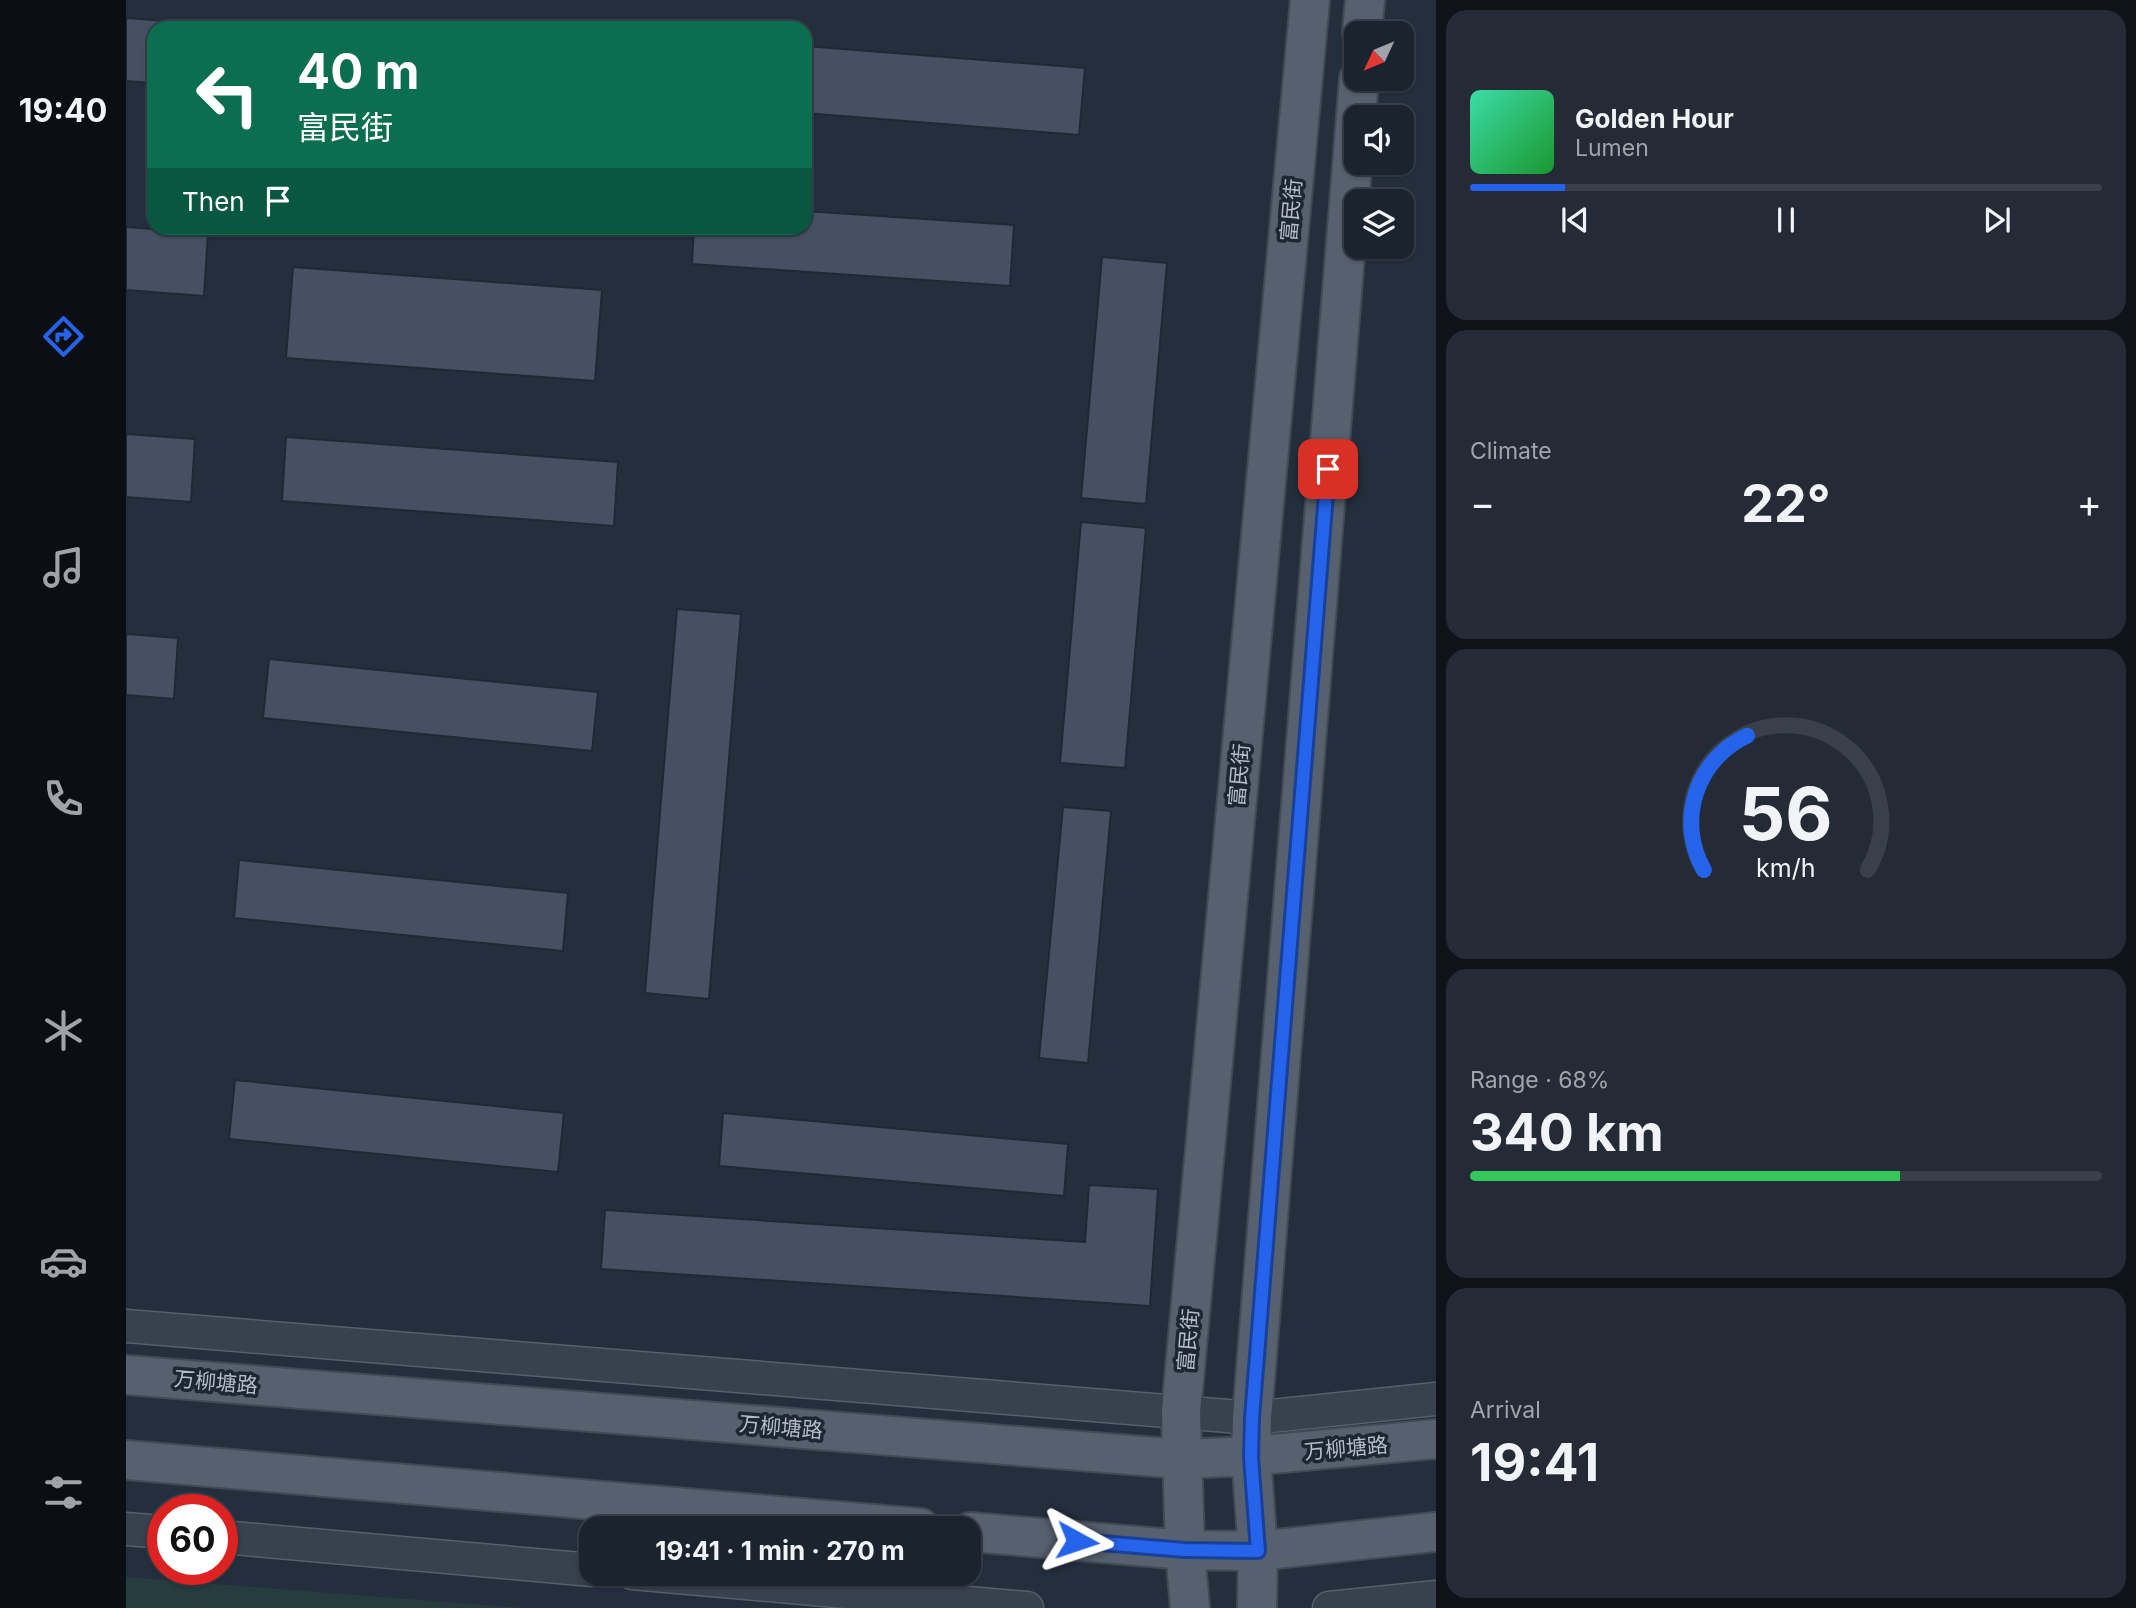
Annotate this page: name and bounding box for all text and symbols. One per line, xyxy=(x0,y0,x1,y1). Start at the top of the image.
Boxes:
north arrow xyxy=(1344,21,1414,91)
map controls xyxy=(1344,21,1414,259)
text: 40 m xyxy=(297,42,420,101)
icon: left xyxy=(182,49,273,140)
text: 19:40 xyxy=(19,91,107,130)
text: Golden Hour xyxy=(1575,103,1734,134)
button: sound xyxy=(1344,105,1414,175)
text: 富民街 xyxy=(297,108,393,147)
text: Lumen xyxy=(1575,134,1649,162)
street label: 富民街 xyxy=(1276,178,1306,242)
icon: arrive xyxy=(259,182,297,220)
text: Then xyxy=(182,186,245,217)
button: layers xyxy=(1344,189,1414,259)
icon: previous xyxy=(1556,201,1594,239)
icon: pause xyxy=(1767,201,1805,239)
icon: next xyxy=(1978,201,2016,239)
icon: directions xyxy=(39,312,88,361)
text: Climate xyxy=(1470,437,1552,465)
pin xyxy=(1298,439,1358,499)
icon: arrive xyxy=(1309,450,1347,488)
text: 22° xyxy=(1741,472,1831,535)
text: − xyxy=(1470,480,1495,526)
text: + xyxy=(2077,480,2102,526)
icon: music xyxy=(39,543,88,592)
street label: 富民街 xyxy=(1224,743,1254,807)
text: 56 xyxy=(1739,769,1833,858)
icon: phone xyxy=(39,774,88,823)
text: km/h xyxy=(1756,853,1816,883)
icon: climate xyxy=(39,1006,88,1055)
text: Range · 68% xyxy=(1470,1066,1609,1094)
text: 340 km xyxy=(1470,1101,1664,1164)
icon: car xyxy=(39,1237,88,1286)
street label: 富民街 xyxy=(1173,1308,1203,1372)
street label: 万柳塘路 xyxy=(173,1366,259,1398)
text: Arrival xyxy=(1470,1396,1541,1424)
street label: 万柳塘路 xyxy=(738,1411,824,1443)
text: 19:41 xyxy=(1470,1431,1599,1494)
street label: 万柳塘路 xyxy=(1303,1432,1389,1464)
icon: filters xyxy=(39,1468,88,1517)
speed limit sign: 60 xyxy=(147,1494,238,1585)
position arrow xyxy=(1040,1504,1114,1578)
text: 19:41 · 1 min · 270 m xyxy=(655,1535,905,1566)

